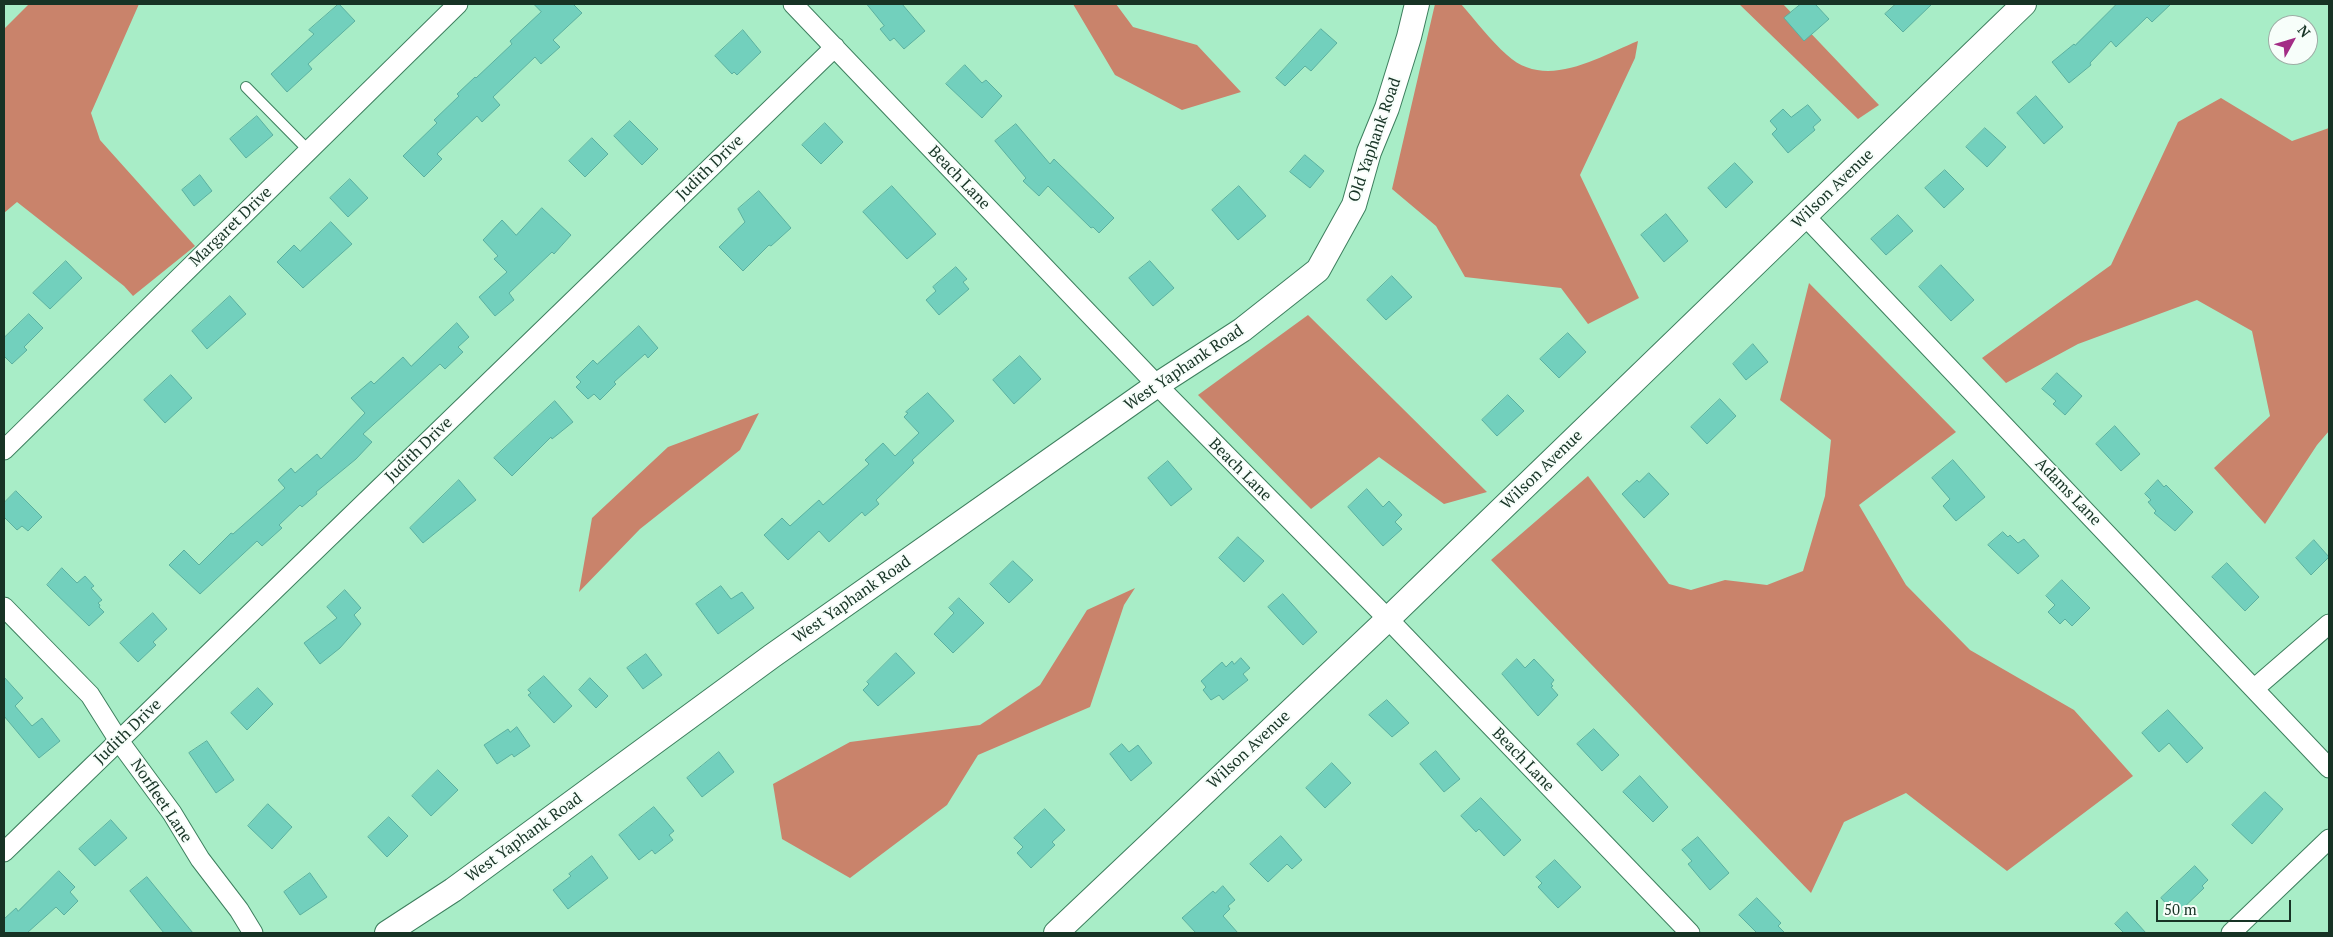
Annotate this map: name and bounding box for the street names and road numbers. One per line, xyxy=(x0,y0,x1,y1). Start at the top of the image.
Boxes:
street label: Old Yaphank Road xyxy=(1345,75,1405,205)
street label: Judith Drive xyxy=(673,131,747,205)
street label: Beach Lane xyxy=(924,142,994,214)
street label: Wilson Avenue xyxy=(1788,145,1878,233)
street label: Margaret Drive xyxy=(186,183,276,271)
street label: West Yaphank Road xyxy=(1121,321,1247,415)
street label: Judith Drive xyxy=(382,413,456,487)
street label: Wilson Avenue xyxy=(1497,426,1587,514)
street label: Beach Lane xyxy=(1205,435,1275,505)
street label: Adams Lane xyxy=(2031,454,2105,530)
street label: West Yaphank Road xyxy=(789,552,915,648)
street label: Judith Drive xyxy=(91,695,165,769)
street label: Wilson Avenue xyxy=(1204,707,1294,793)
street label: Beach Lane xyxy=(1488,724,1558,796)
street label: Norfleet Lane xyxy=(126,755,196,847)
street label: West Yaphank Road xyxy=(462,789,586,887)

